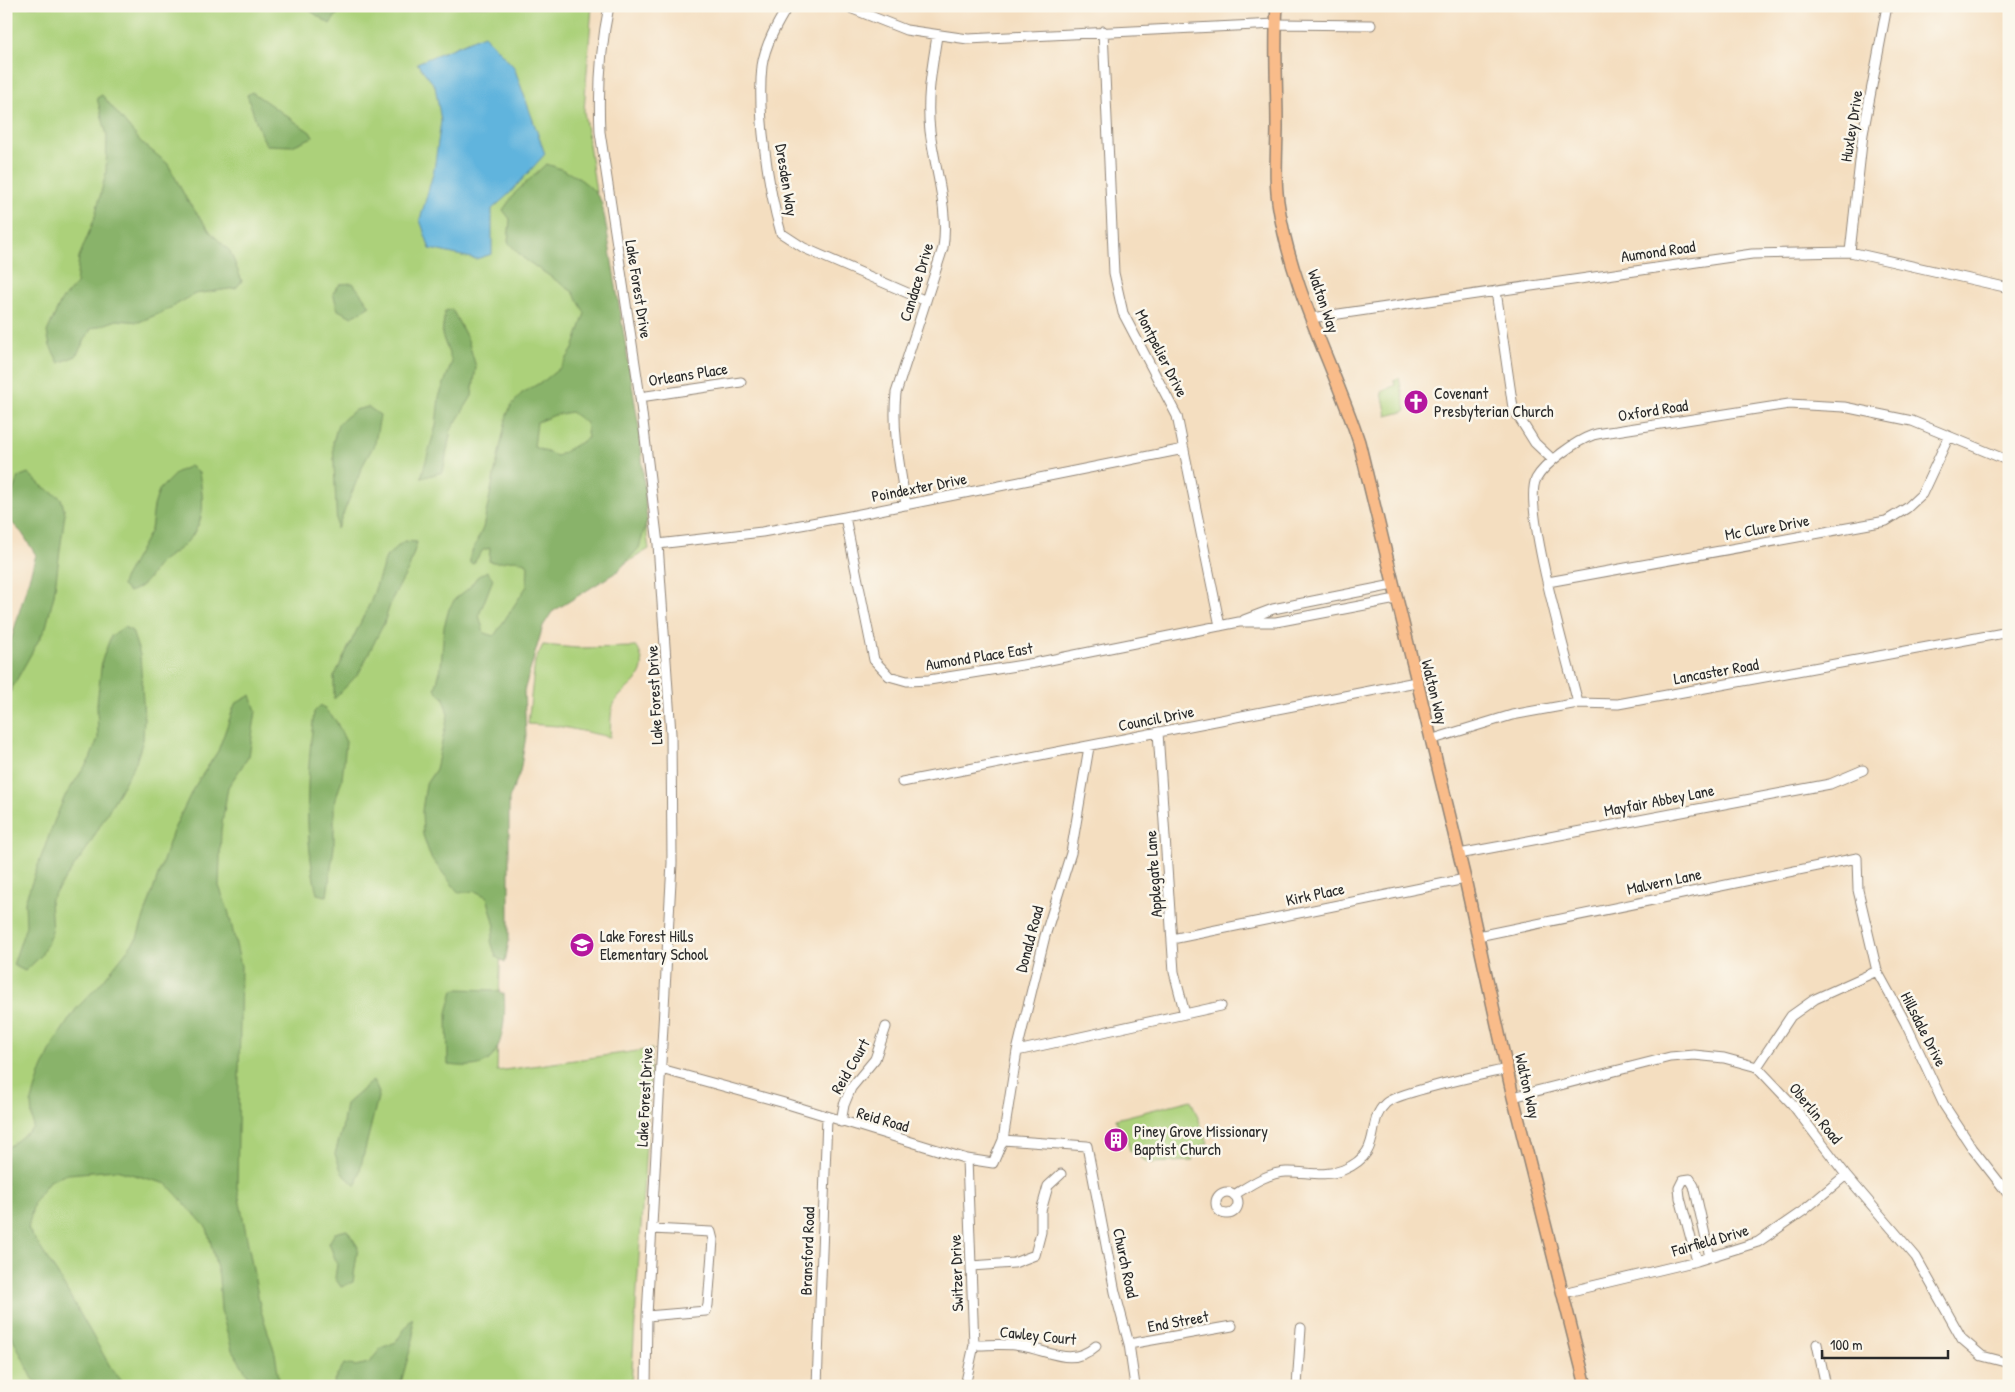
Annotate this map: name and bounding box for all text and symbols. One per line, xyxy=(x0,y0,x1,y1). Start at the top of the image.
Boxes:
street label: Huxley Drive xyxy=(1834,88,1868,163)
street label: Dresden Way xyxy=(770,142,804,218)
street label: Aumond Road xyxy=(1619,235,1697,267)
street label: Lake Forest Drive xyxy=(620,238,658,340)
street label: Candace Drive xyxy=(894,239,939,324)
street label: Walton Way xyxy=(1303,266,1345,336)
street label: Montpelier Drive xyxy=(1130,305,1194,401)
street label: Orleans Place xyxy=(647,357,730,391)
place label: Covenant Presbyterian Church xyxy=(1434,382,1554,422)
church icon: Covenant Presbyterian Church xyxy=(1403,389,1429,415)
street label: Oxford Road xyxy=(1616,394,1690,426)
street label: Poindexter Drive xyxy=(870,467,969,507)
street label: Mc Clure Drive xyxy=(1723,509,1811,545)
street label: Aumond Place East xyxy=(924,637,1035,675)
street label: Lake Forest Drive xyxy=(640,644,668,745)
street label: Lancaster Road xyxy=(1672,653,1760,689)
street label: Walton Way xyxy=(1416,657,1454,727)
street label: Council Drive xyxy=(1116,700,1196,736)
street label: Mayfair Abbey Lane xyxy=(1602,778,1717,821)
street label: Applegate Lane xyxy=(1139,829,1167,918)
street label: Malvern Lane xyxy=(1625,862,1704,900)
street label: Kirk Place xyxy=(1284,877,1347,911)
street label: Donald Road xyxy=(1010,903,1048,975)
place label: Lake Forest Hills Elementary School xyxy=(600,925,709,965)
school or university icon: Lake Forest Hills Elementary School xyxy=(569,932,595,958)
street label: Hillsdale Drive xyxy=(1896,988,1952,1071)
street label: Reid Court xyxy=(825,1034,875,1098)
street label: Lake Forest Drive xyxy=(630,1046,658,1147)
street label: Walton Way xyxy=(1510,1051,1546,1121)
street label: Oberlin Road xyxy=(1784,1078,1848,1148)
street label: Reid Road xyxy=(854,1101,912,1137)
place label: Piney Grove Missionary Baptist Church xyxy=(1134,1120,1268,1160)
building icon: Piney Grove Missionary Baptist Church xyxy=(1103,1127,1129,1153)
street label: Bransford Road xyxy=(794,1206,820,1296)
street label: Fairfield Drive xyxy=(1668,1218,1752,1262)
street label: Church Road xyxy=(1108,1226,1144,1300)
street label: Switzer Drive xyxy=(944,1234,968,1312)
street label: End Street xyxy=(1146,1305,1211,1337)
street label: Cawley Court xyxy=(999,1320,1078,1350)
scale bar xyxy=(1822,1327,1949,1359)
text: 100 m xyxy=(1830,1334,1863,1355)

